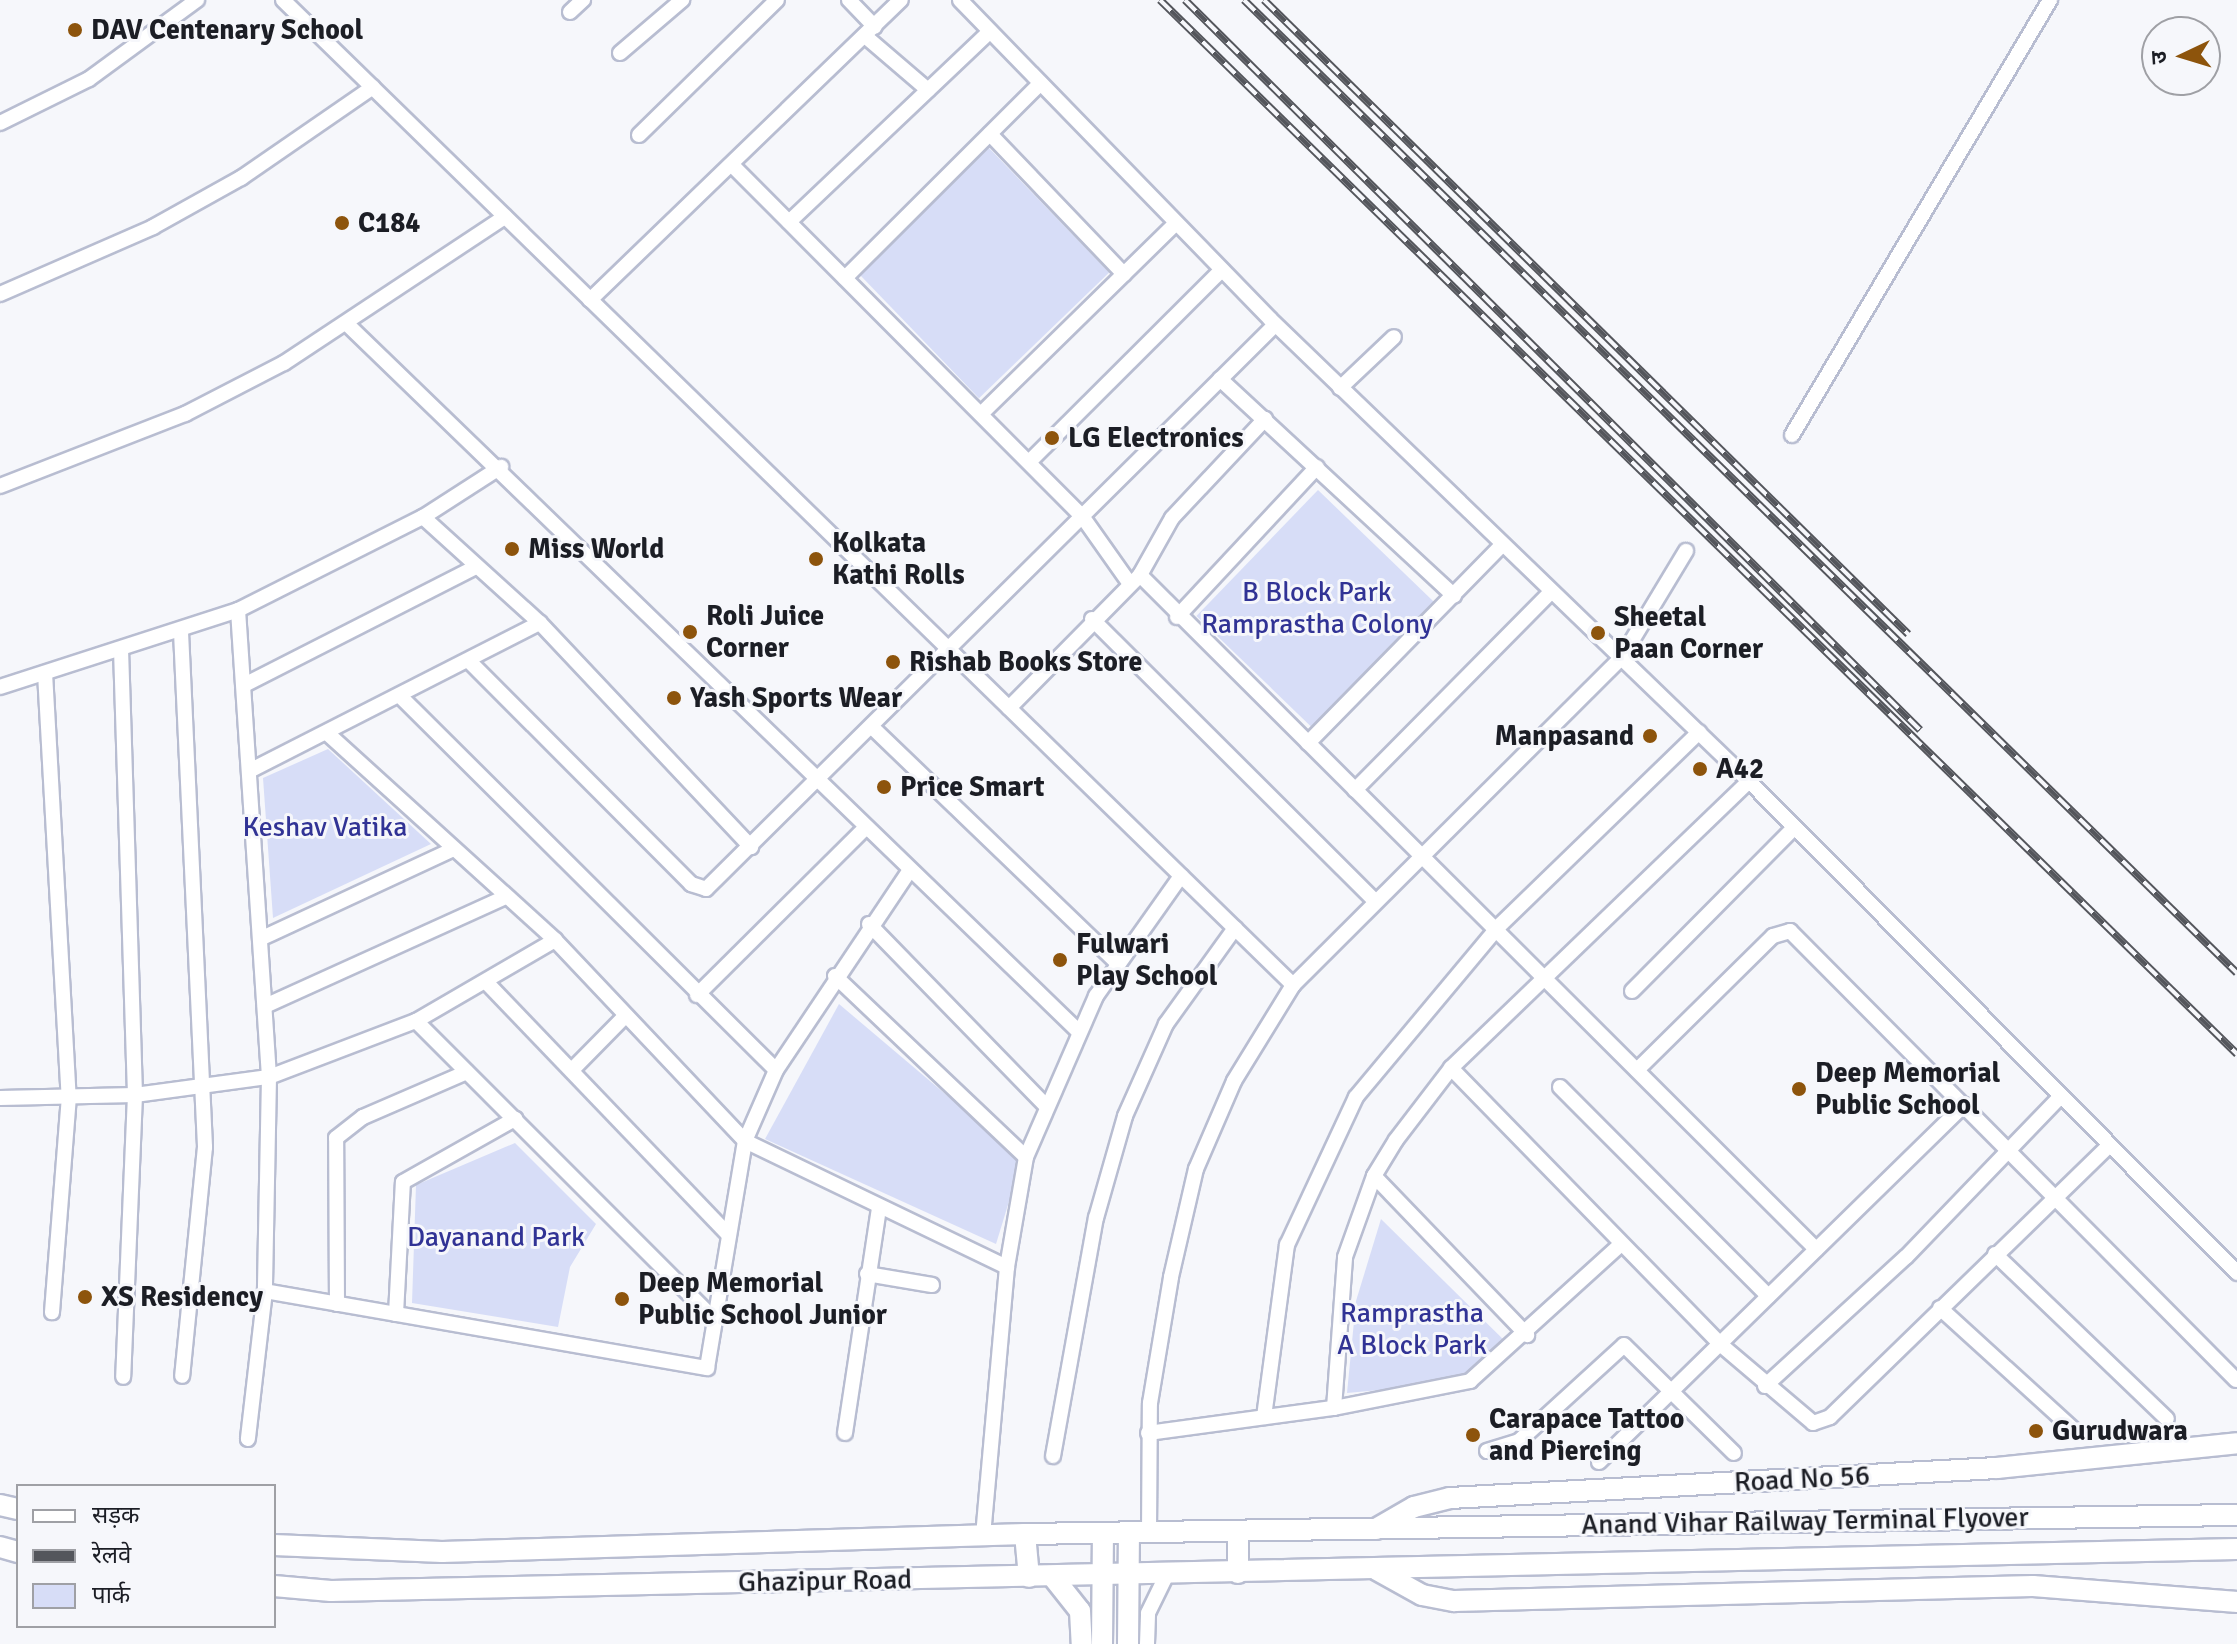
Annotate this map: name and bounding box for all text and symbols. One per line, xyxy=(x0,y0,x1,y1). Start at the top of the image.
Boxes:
place label: DAV Centenary School xyxy=(91,13,363,47)
north arrow xyxy=(2141,16,2221,96)
marker: DAV Centenary School xyxy=(66,21,84,39)
text: उ xyxy=(2145,50,2172,65)
place label: C184 xyxy=(358,206,420,240)
marker: C184 xyxy=(333,214,351,232)
place label: LG Electronics xyxy=(1068,421,1244,455)
marker: LG Electronics xyxy=(1043,429,1061,447)
place label: Kolkata Kathi Rolls xyxy=(832,526,965,592)
place label: Miss World xyxy=(528,532,664,566)
marker: Miss World xyxy=(503,540,521,558)
marker: Kolkata Kathi Rolls xyxy=(807,550,825,568)
park label: B Block Park Ramprastha Colony xyxy=(1201,575,1433,641)
place label: Roli Juice Corner xyxy=(706,599,824,665)
place label: Sheetal Paan Corner xyxy=(1614,600,1763,666)
marker: Roli Juice Corner xyxy=(681,623,699,641)
marker: Sheetal Paan Corner xyxy=(1589,624,1607,642)
place label: Rishab Books Store xyxy=(909,645,1142,679)
marker: Rishab Books Store xyxy=(884,653,902,671)
place label: Yash Sports Wear xyxy=(690,681,902,715)
marker: Yash Sports Wear xyxy=(665,689,683,707)
place label: Manpasand xyxy=(1494,719,1634,753)
marker: Manpasand xyxy=(1641,727,1659,745)
place label: A42 xyxy=(1716,752,1764,786)
marker: A42 xyxy=(1691,760,1709,778)
place label: Price Smart xyxy=(900,770,1045,804)
marker: Price Smart xyxy=(875,778,893,796)
park label: Keshav Vatika xyxy=(242,810,408,844)
place label: Fulwari Play School xyxy=(1076,927,1218,993)
marker: Fulwari Play School xyxy=(1051,951,1069,969)
place label: Deep Memorial Public School xyxy=(1815,1056,2000,1122)
marker: Deep Memorial Public School xyxy=(1790,1080,1808,1098)
park label: Dayanand Park xyxy=(407,1220,585,1254)
place label: Deep Memorial Public School Junior xyxy=(638,1266,887,1332)
place label: XS Residency xyxy=(101,1280,263,1314)
marker: XS Residency xyxy=(76,1288,94,1306)
marker: Deep Memorial Public School Junior xyxy=(613,1290,631,1308)
park label: Ramprastha A Block Park xyxy=(1337,1296,1487,1362)
place label: Carapace Tattoo and Piercing xyxy=(1489,1402,1684,1468)
place label: Gurudwara xyxy=(2052,1414,2188,1448)
marker: Gurudwara xyxy=(2027,1422,2045,1440)
marker: Carapace Tattoo and Piercing xyxy=(1464,1426,1482,1444)
street label: Road No 56 xyxy=(1733,1459,1871,1499)
legend xyxy=(16,1484,276,1628)
text: सड़क xyxy=(92,1500,140,1530)
street label: Anand Vihar Railway Terminal Flyover xyxy=(1581,1500,2029,1542)
text: रेलवे xyxy=(92,1540,131,1570)
street label: Ghazipur Road xyxy=(738,1563,912,1599)
text: पार्क xyxy=(92,1580,130,1610)

